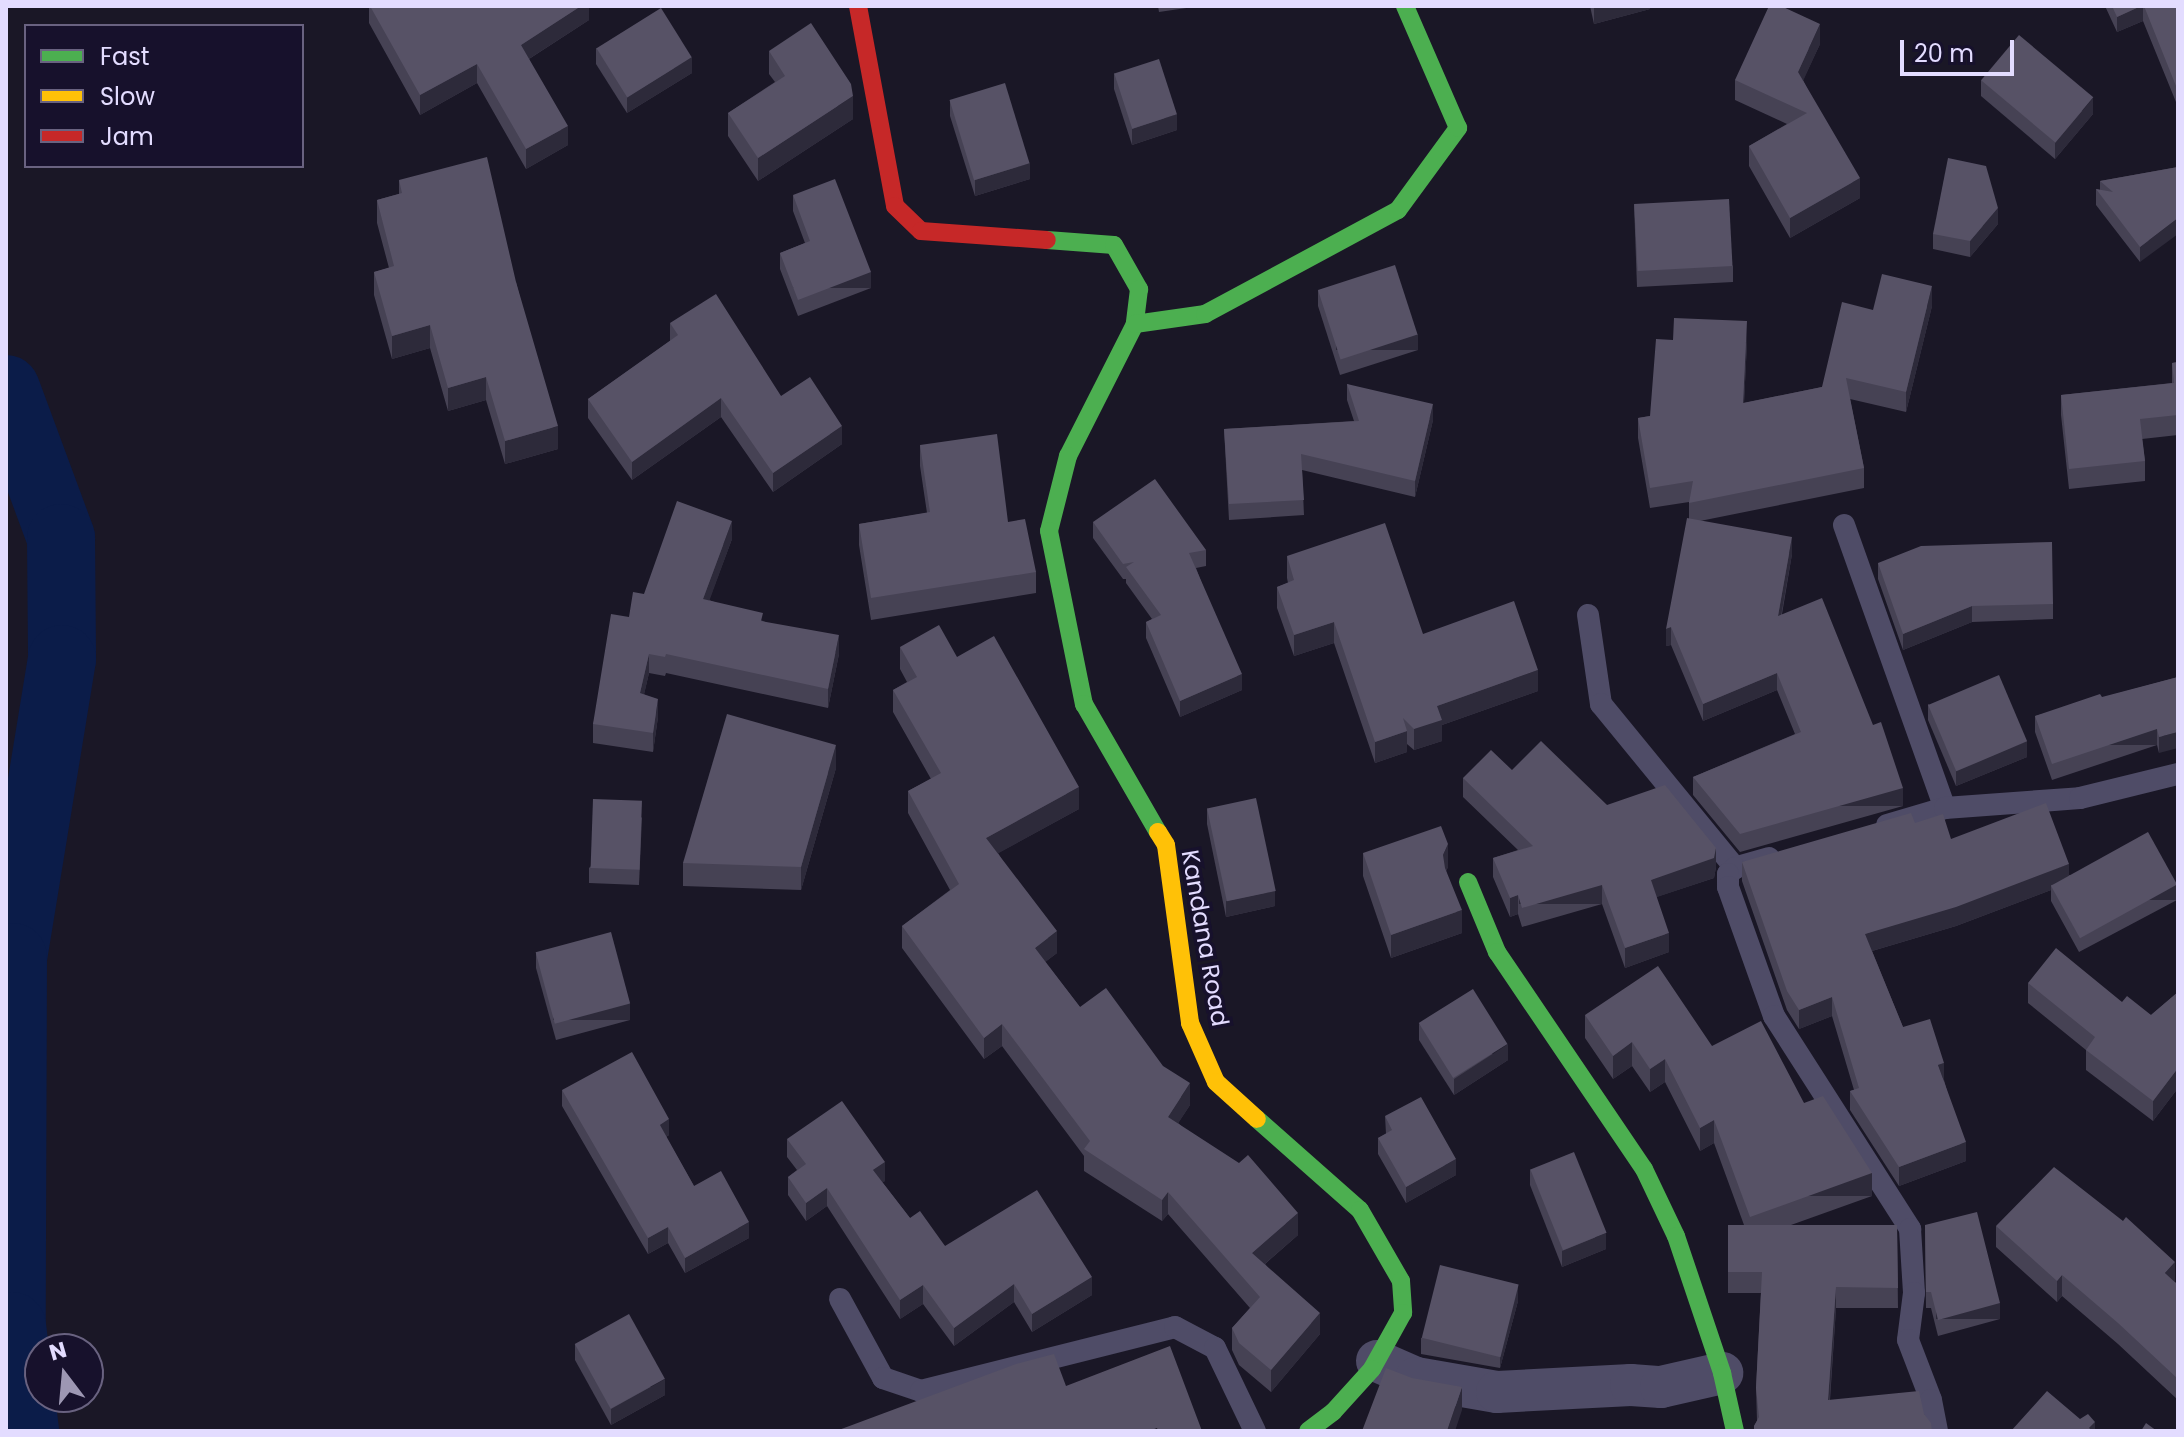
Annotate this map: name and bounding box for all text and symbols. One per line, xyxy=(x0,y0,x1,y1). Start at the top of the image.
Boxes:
legend xyxy=(24,24,304,168)
scale bar xyxy=(1904,24,2018,74)
text: 20 m xyxy=(1914,37,1974,70)
text: Fast xyxy=(100,40,150,73)
text: Slow xyxy=(100,80,155,113)
text: Jam xyxy=(100,120,154,153)
street label: Kandana Road xyxy=(1175,847,1235,1029)
north arrow xyxy=(24,1333,104,1413)
text: N xyxy=(46,1334,70,1369)

